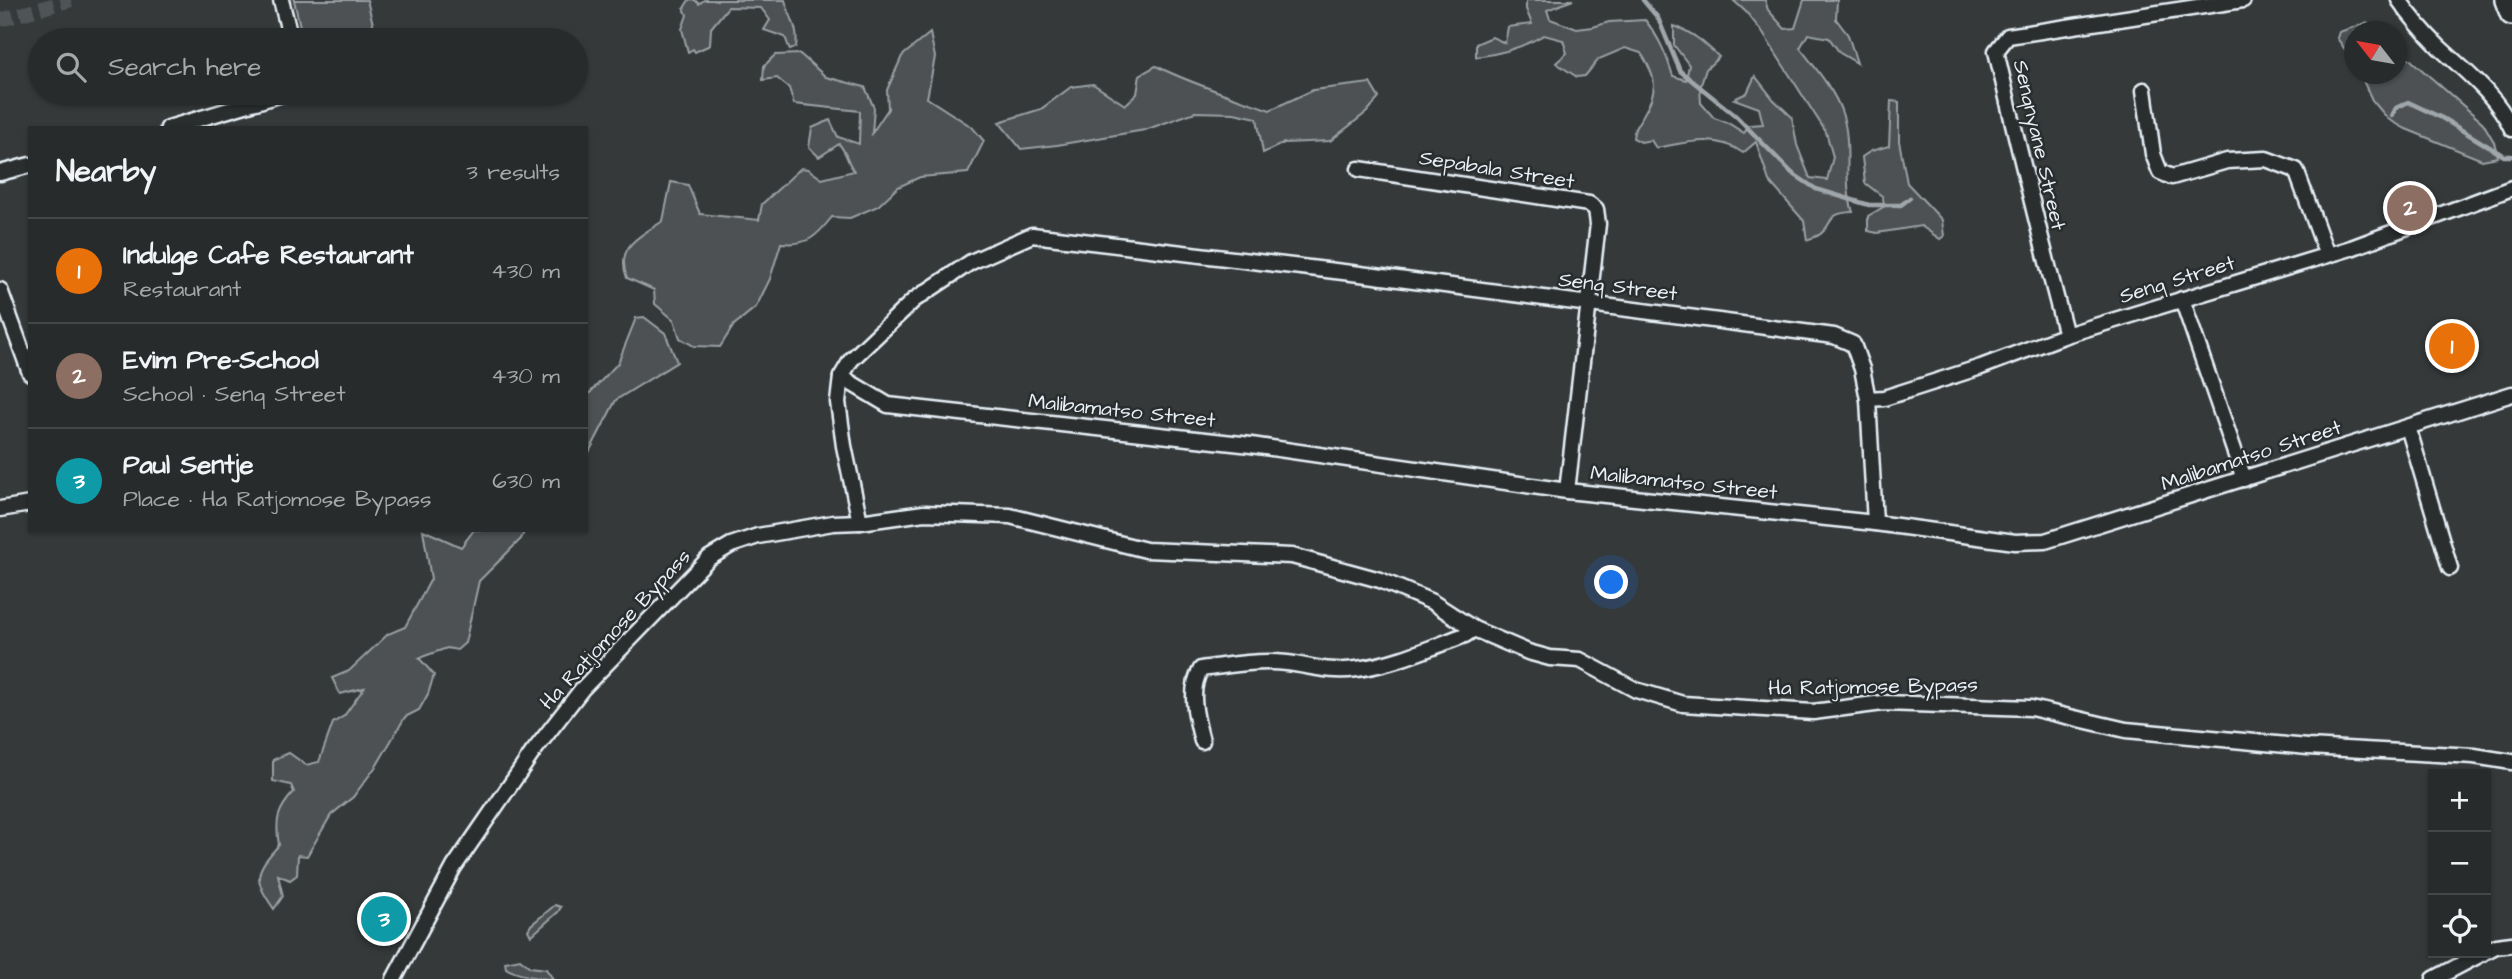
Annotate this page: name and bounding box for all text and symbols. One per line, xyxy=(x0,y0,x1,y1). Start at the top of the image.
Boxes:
north arrow xyxy=(2344,21,2407,84)
search box xyxy=(28,28,588,105)
icon: search xyxy=(52,48,90,86)
text: Search here xyxy=(108,49,261,85)
street label: Senqnyane Street xyxy=(2004,57,2073,234)
street label: Sepabala Street xyxy=(1417,143,1577,197)
text: Nearby xyxy=(56,151,156,193)
text: 3 results xyxy=(466,156,560,188)
pin: 2 xyxy=(2387,182,2433,234)
text: Indulge Cafe Restaurant xyxy=(123,237,414,273)
street label: Senq Street xyxy=(2116,248,2239,311)
text: 1 xyxy=(78,255,80,287)
text: 430 m xyxy=(491,255,560,287)
street label: Senq Street xyxy=(1557,265,1679,308)
text: Restaurant xyxy=(123,273,241,305)
pin: 1 xyxy=(2429,320,2475,372)
text: Evim Pre-School xyxy=(123,342,319,378)
text: 2 xyxy=(72,360,86,392)
text: 430 m xyxy=(491,360,560,392)
text: School · Senq Street xyxy=(123,378,346,410)
street label: Malibamatso Street xyxy=(1027,386,1217,435)
street label: Malibamatso Street xyxy=(2157,412,2346,498)
text: Paul Sentje xyxy=(123,447,253,483)
street label: Malibamatso Street xyxy=(1589,458,1779,507)
text: 3 xyxy=(73,465,85,497)
text: 630 m xyxy=(492,465,560,497)
text: Place · Ha Ratjomose Bypass xyxy=(123,483,432,515)
street label: Ha Ratjomose Bypass xyxy=(533,543,699,717)
your location xyxy=(1594,565,1628,599)
street label: Ha Ratjomose Bypass xyxy=(1768,670,1978,705)
map controls xyxy=(2428,769,2491,958)
button: + xyxy=(2428,769,2491,832)
button: − xyxy=(2428,832,2491,895)
pin: 3 xyxy=(361,893,407,945)
button: locate xyxy=(2428,895,2491,958)

